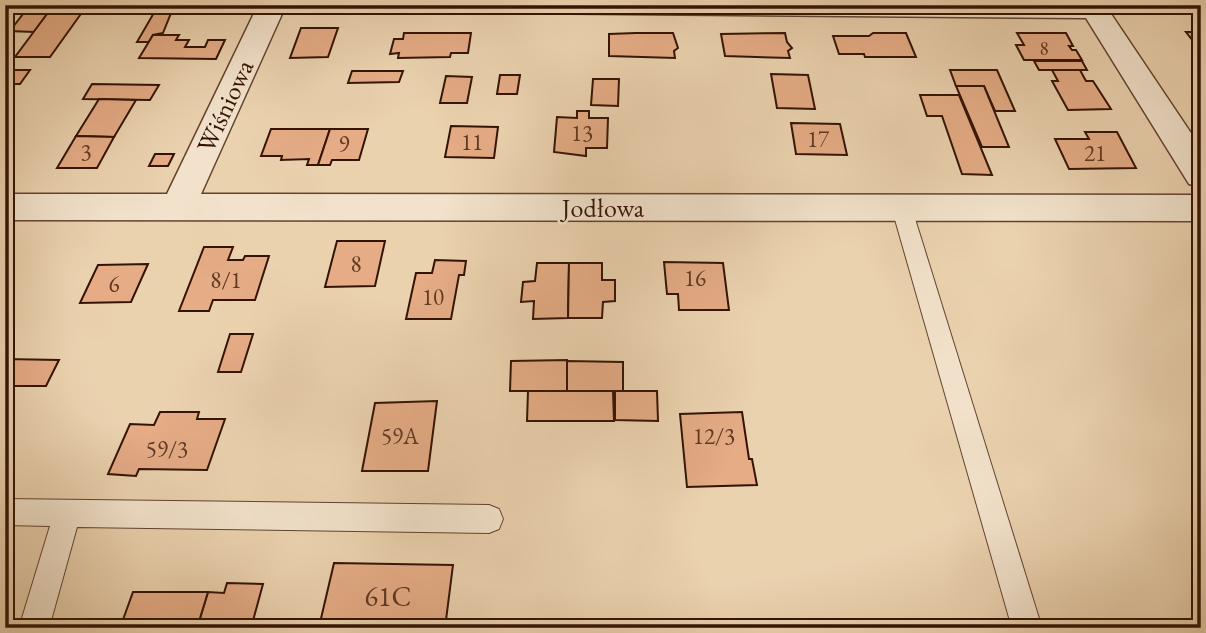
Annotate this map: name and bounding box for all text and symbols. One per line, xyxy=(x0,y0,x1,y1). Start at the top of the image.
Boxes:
house number: 8 xyxy=(1039,36,1049,61)
street label: Wiśniowa xyxy=(189,54,261,158)
house number: 13 xyxy=(571,118,593,148)
house number: 17 xyxy=(807,124,830,154)
house number: 11 xyxy=(461,127,483,157)
house number: 9 xyxy=(338,129,350,159)
house number: 3 xyxy=(80,137,92,167)
house number: 21 xyxy=(1084,138,1106,168)
street label: Jodłowa xyxy=(560,191,645,225)
house number: 8 xyxy=(350,249,362,279)
house number: 16 xyxy=(684,263,706,293)
house number: 8/1 xyxy=(210,265,242,295)
house number: 6 xyxy=(108,269,120,299)
house number: 10 xyxy=(422,282,444,312)
house number: 59A xyxy=(381,421,420,451)
house number: 12/3 xyxy=(693,421,735,451)
house number: 59/3 xyxy=(146,434,188,464)
house number: 61C xyxy=(365,578,411,614)

